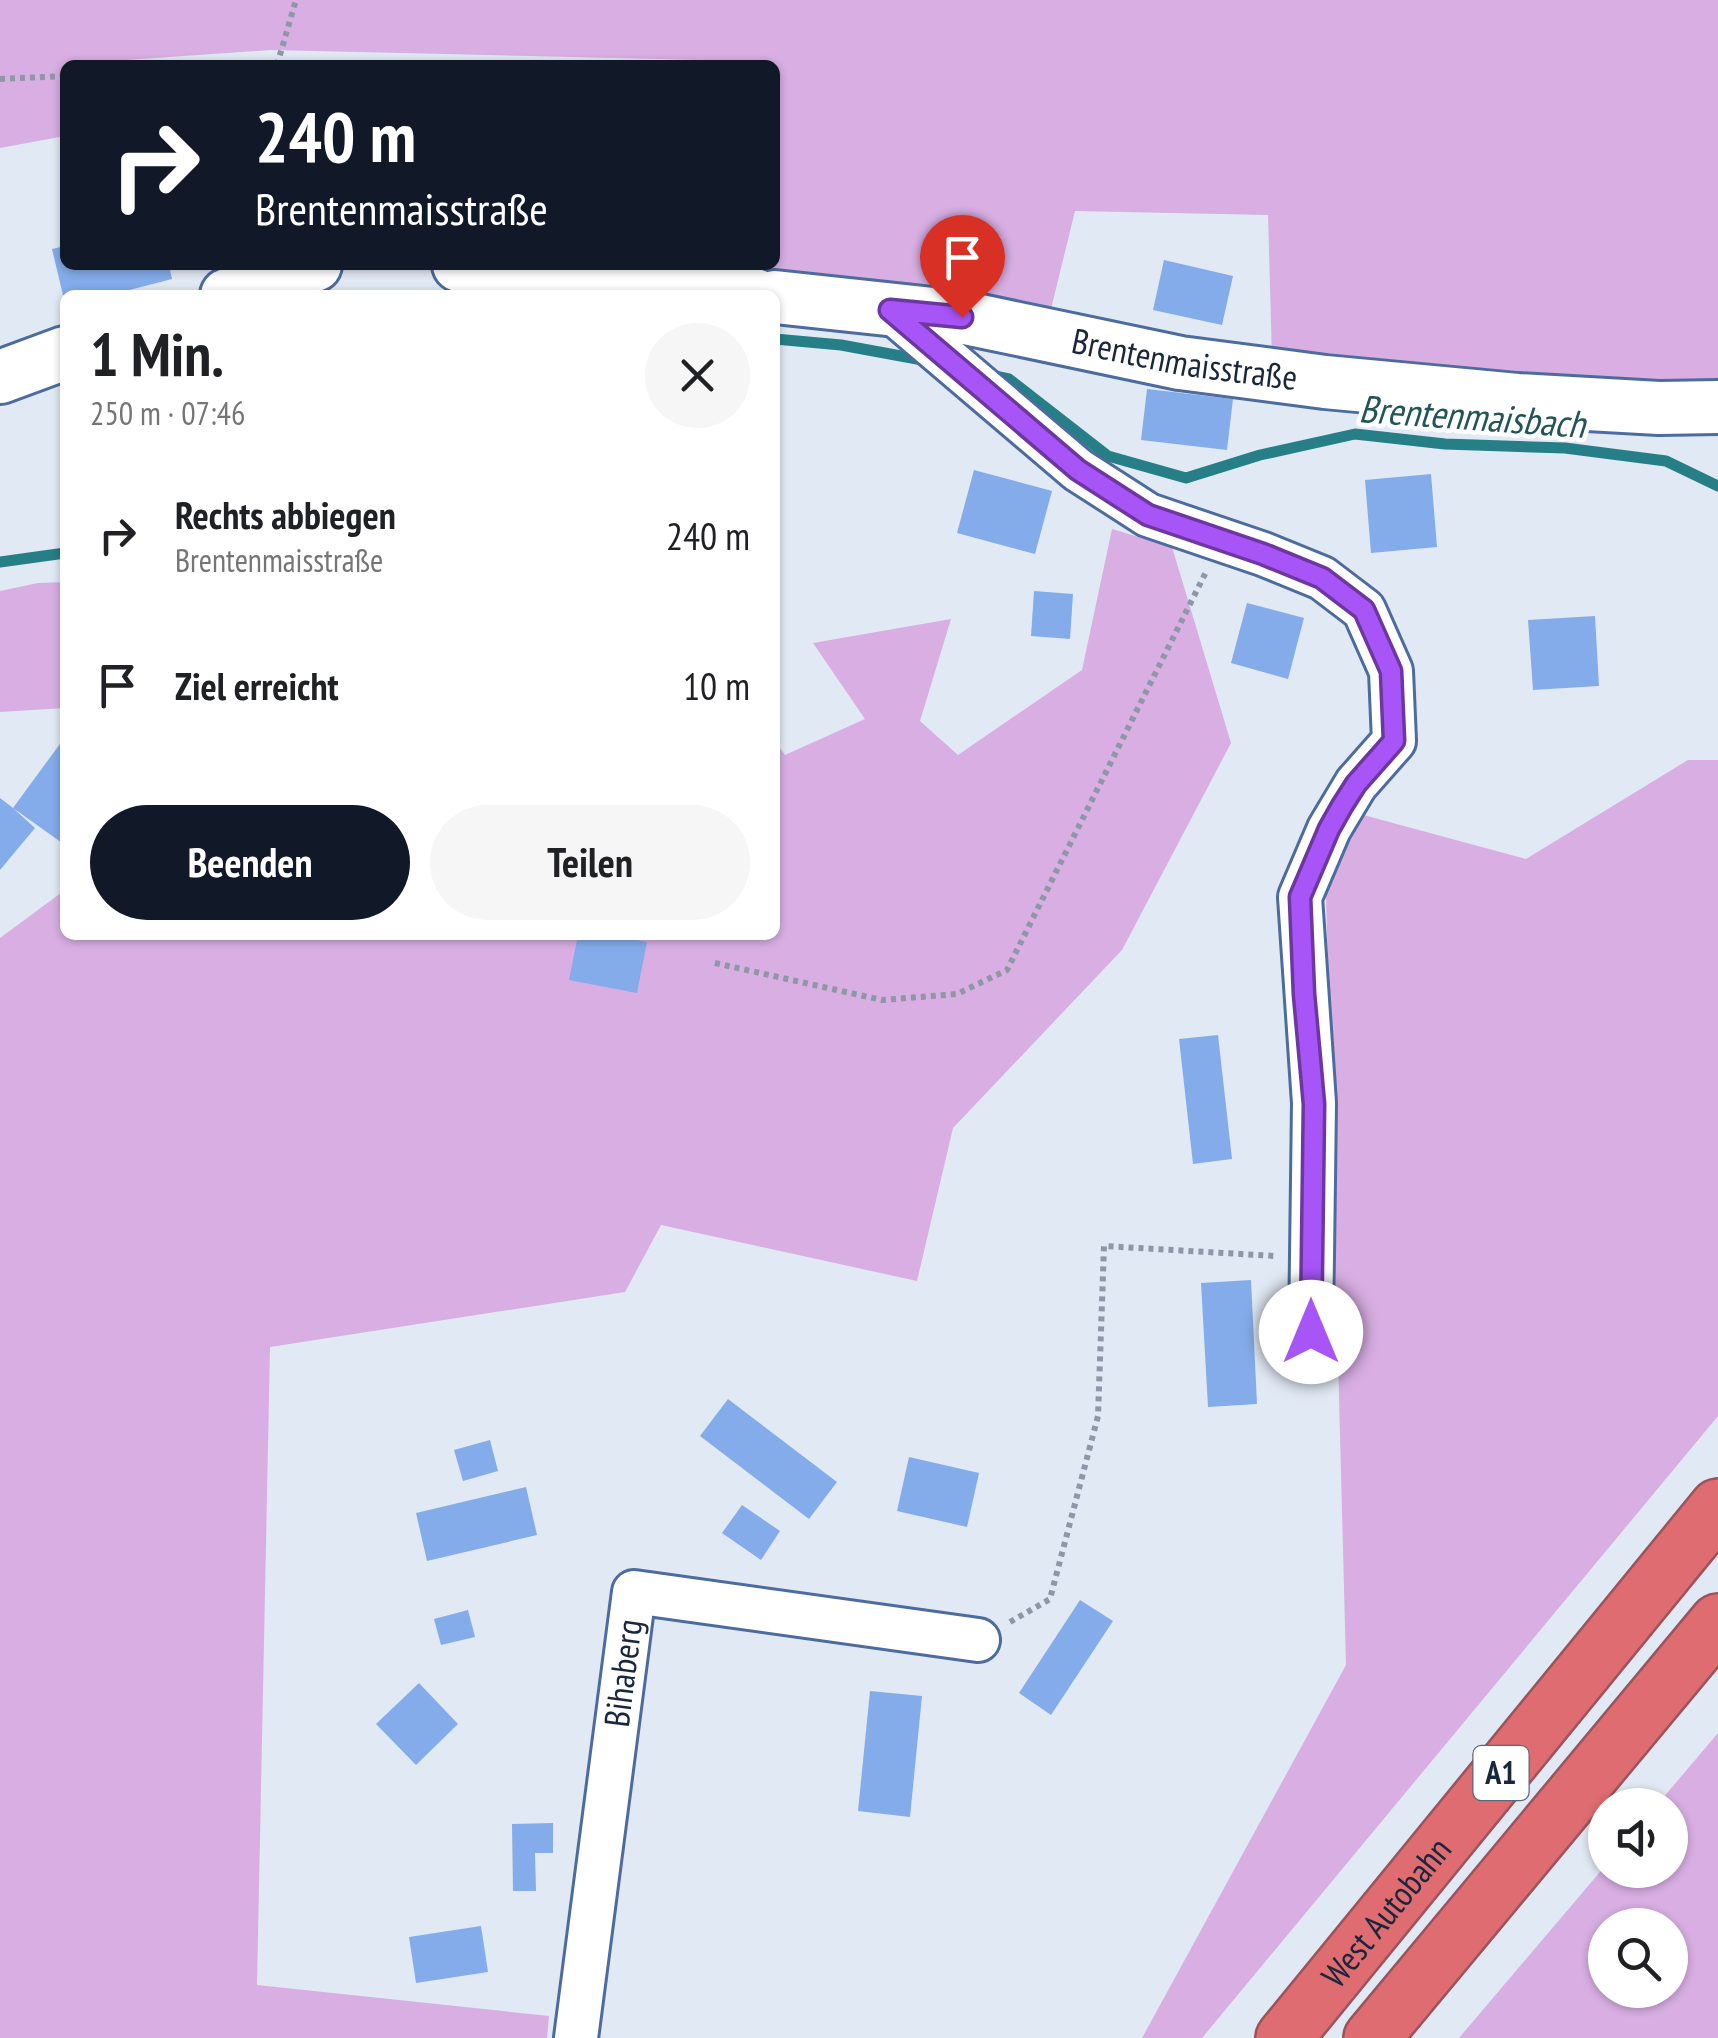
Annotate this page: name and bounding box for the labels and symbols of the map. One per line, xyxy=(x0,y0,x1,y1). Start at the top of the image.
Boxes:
pin xyxy=(920,215,1005,318)
street label: Brentenmaisstraße xyxy=(1068,317,1300,400)
water label: Brentenmaisbach xyxy=(1358,383,1589,448)
position arrow xyxy=(1259,1280,1363,1384)
street label: Bihaberg xyxy=(593,1616,652,1729)
road number: A1 xyxy=(1474,1746,1528,1800)
street label: West Autobahn xyxy=(1311,1827,1461,1997)

